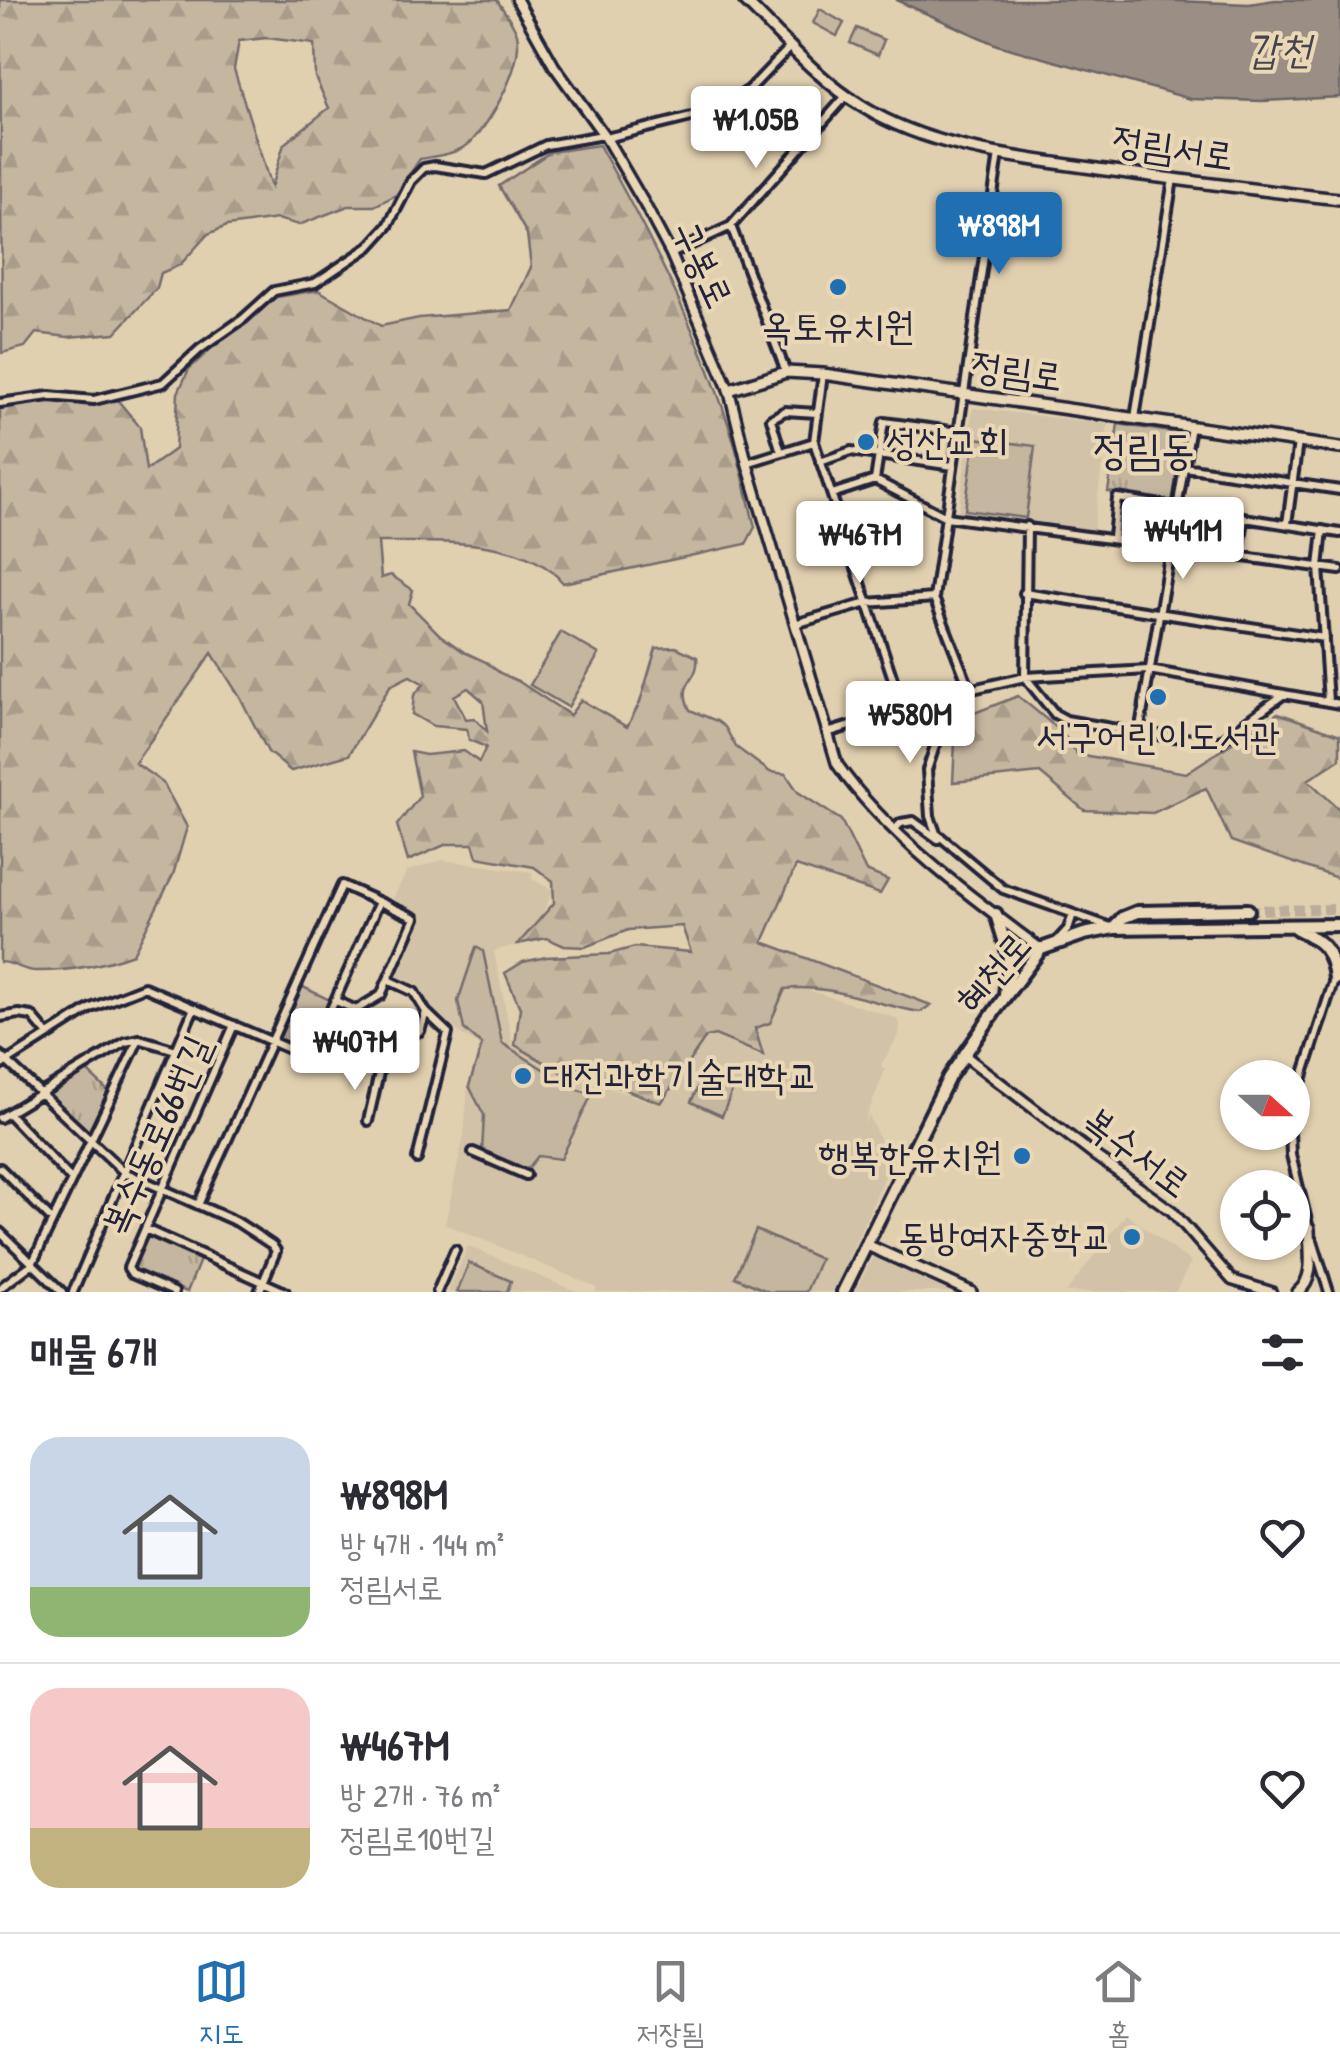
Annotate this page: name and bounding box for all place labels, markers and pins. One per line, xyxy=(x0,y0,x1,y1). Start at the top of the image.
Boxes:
pin: ₩1.05B xyxy=(675,86,837,171)
pin: ₩898M xyxy=(929,192,1069,277)
marker: 옥토유치원 xyxy=(827,276,849,298)
place label: 옥토유치원 xyxy=(762,299,914,351)
place label: 성산교회 xyxy=(886,415,1008,467)
marker: 성산교회 xyxy=(855,431,877,453)
pin: ₩441M xyxy=(1113,497,1253,582)
pin: ₩467M xyxy=(790,501,930,586)
pin: ₩580M xyxy=(840,681,980,766)
marker: 서구어린이도서관 xyxy=(1147,686,1169,708)
place label: 서구어린이도서관 xyxy=(1036,709,1280,761)
pin: ₩407M xyxy=(285,1008,425,1093)
place label: 대전과학기술대학교 xyxy=(543,1049,818,1101)
marker: 대전과학기술대학교 xyxy=(512,1065,534,1087)
place label: 행복한유치원 xyxy=(819,1129,1002,1181)
marker: 행복한유치원 xyxy=(1011,1145,1033,1167)
place label: 동방여자중학교 xyxy=(898,1210,1112,1262)
marker: 동방여자중학교 xyxy=(1121,1226,1143,1248)

